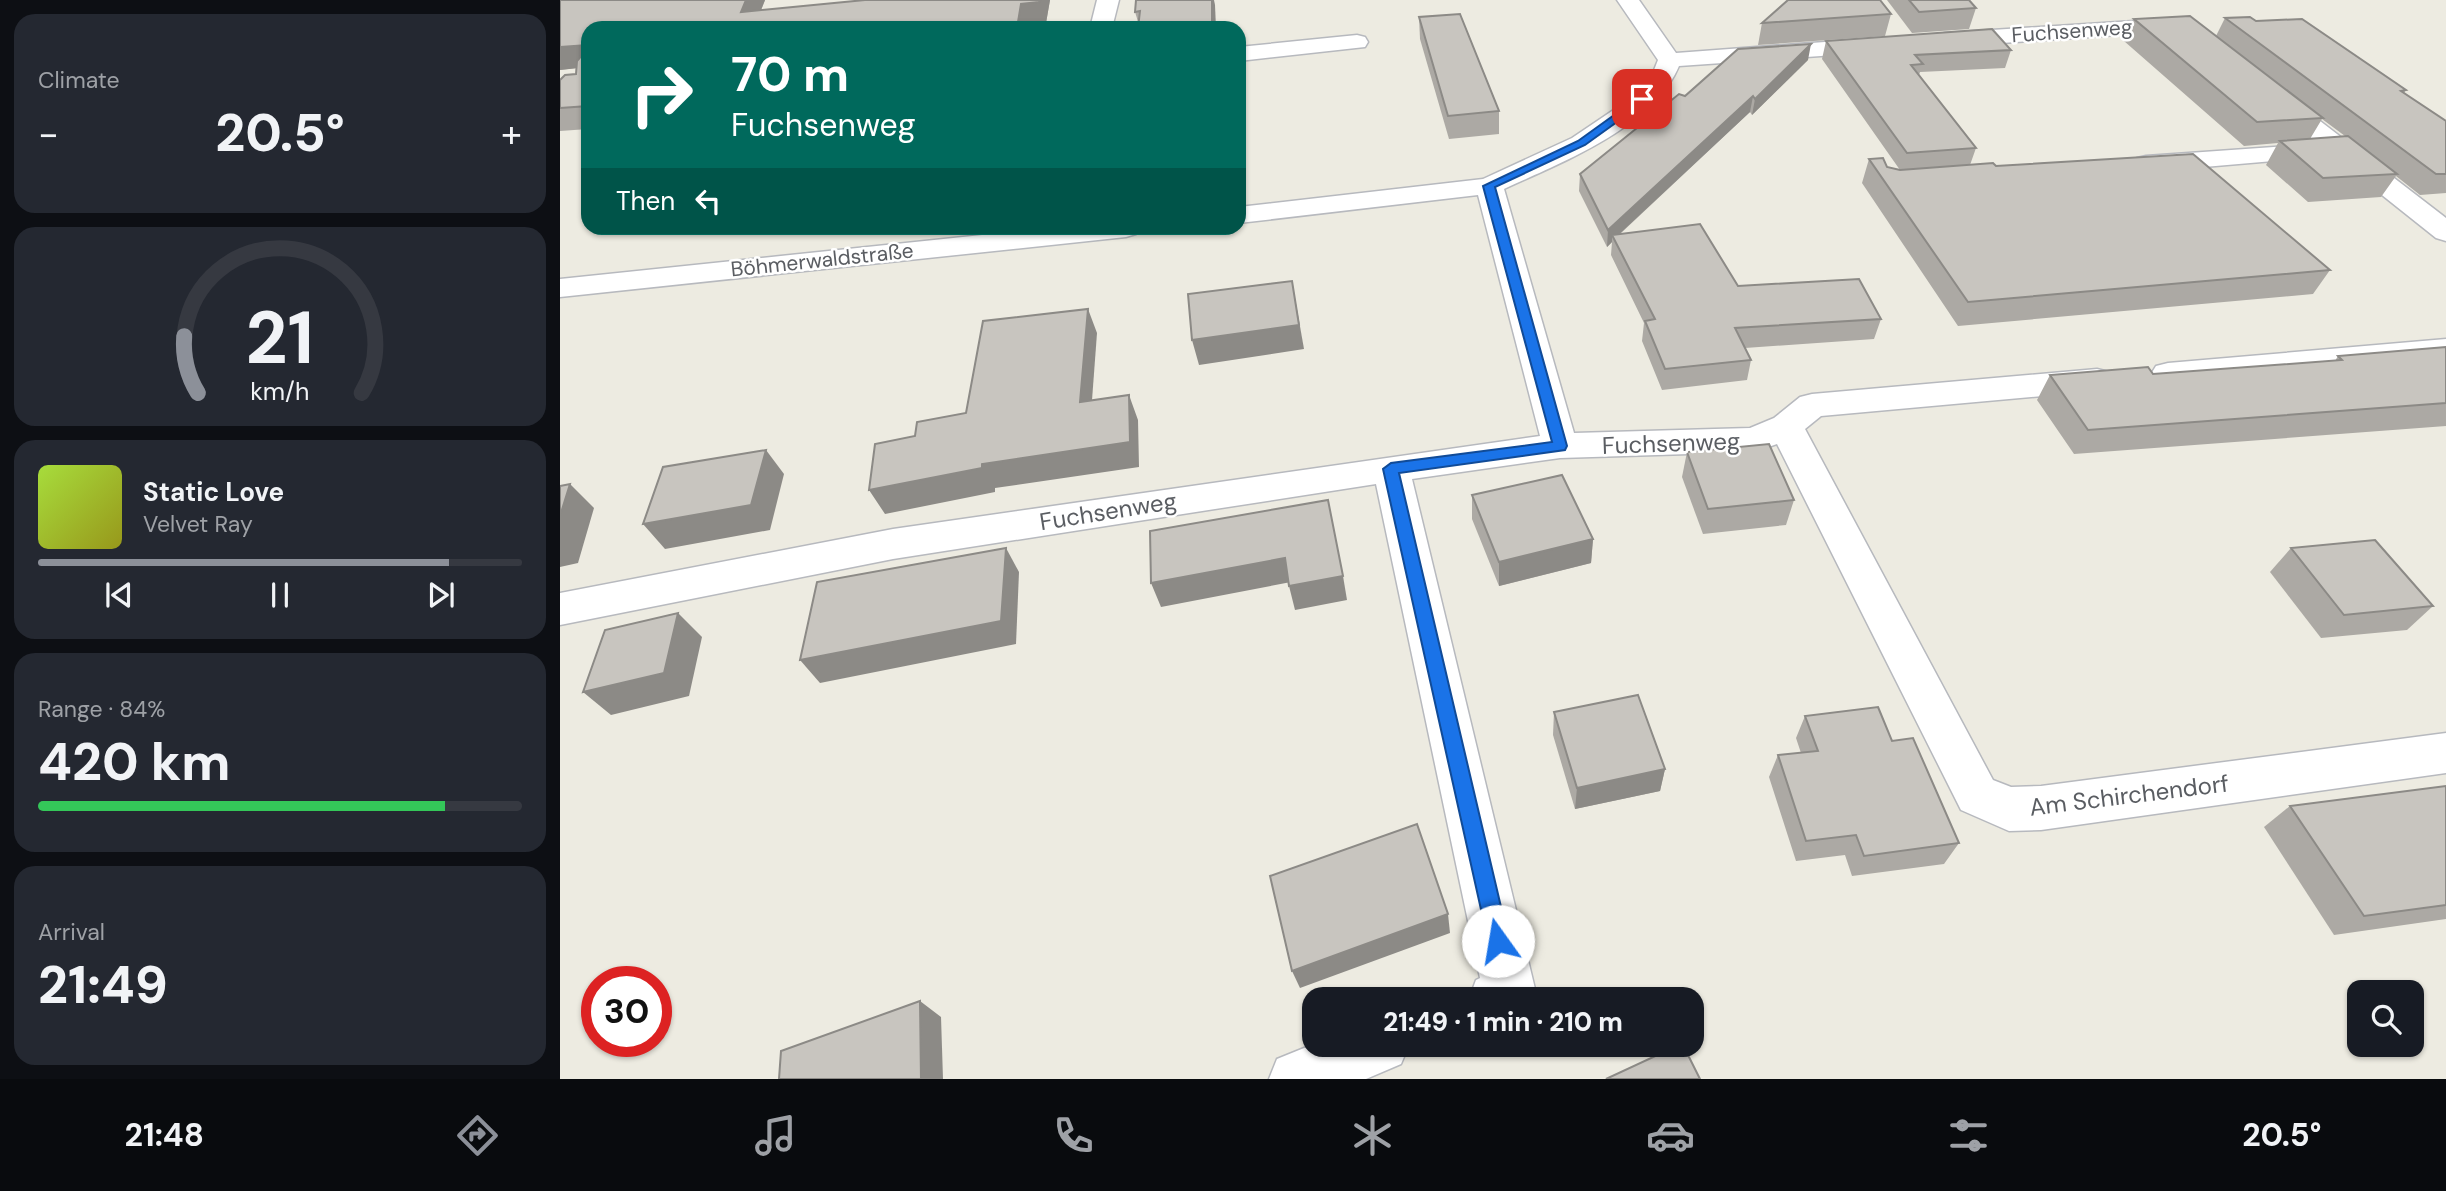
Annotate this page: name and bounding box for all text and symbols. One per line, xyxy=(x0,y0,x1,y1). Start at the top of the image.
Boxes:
street label: Fuchsenweg xyxy=(2011,13,2134,49)
text: 70 m xyxy=(731,42,849,106)
icon: right xyxy=(616,49,707,140)
text: Climate xyxy=(38,65,120,95)
pin xyxy=(1612,69,1672,129)
icon: arrive xyxy=(1623,80,1661,118)
text: 20.5° xyxy=(215,99,345,167)
text: Fuchsenweg xyxy=(731,104,916,146)
text: − xyxy=(38,109,59,159)
text: + xyxy=(501,109,522,159)
icon: left xyxy=(689,182,727,220)
text: Then xyxy=(616,184,675,218)
street label: Böhmerwaldstraße xyxy=(729,236,915,284)
text: 21 xyxy=(246,291,314,386)
text: km/h xyxy=(250,374,310,407)
street label: Fuchsenweg xyxy=(1601,425,1741,461)
text: Static Love xyxy=(143,475,284,509)
street label: Fuchsenweg xyxy=(1037,485,1179,537)
text: Velvet Ray xyxy=(143,509,253,539)
icon: previous xyxy=(100,576,138,614)
icon: pause xyxy=(261,576,299,614)
icon: next xyxy=(422,576,460,614)
text: Range · 84% xyxy=(38,694,165,724)
text: 420 km xyxy=(38,728,230,796)
street label: Am Schirchendorf xyxy=(2028,767,2230,823)
position arrow xyxy=(1461,904,1535,978)
text: Arrival xyxy=(38,917,105,947)
text: 21:49 xyxy=(38,951,168,1019)
speed limit sign: 30 xyxy=(581,966,672,1057)
map controls xyxy=(2347,980,2424,1057)
button: search xyxy=(2347,980,2424,1057)
text: 21:49 · 1 min · 210 m xyxy=(1383,1005,1623,1039)
icon: directions xyxy=(453,1111,502,1160)
icon: music xyxy=(751,1111,800,1160)
icon: phone xyxy=(1049,1111,1098,1160)
icon: climate xyxy=(1348,1111,1397,1160)
icon: car xyxy=(1646,1111,1695,1160)
icon: filters xyxy=(1944,1111,1993,1160)
text: 21:48 xyxy=(125,1114,204,1156)
text: 20.5° xyxy=(2242,1114,2321,1156)

